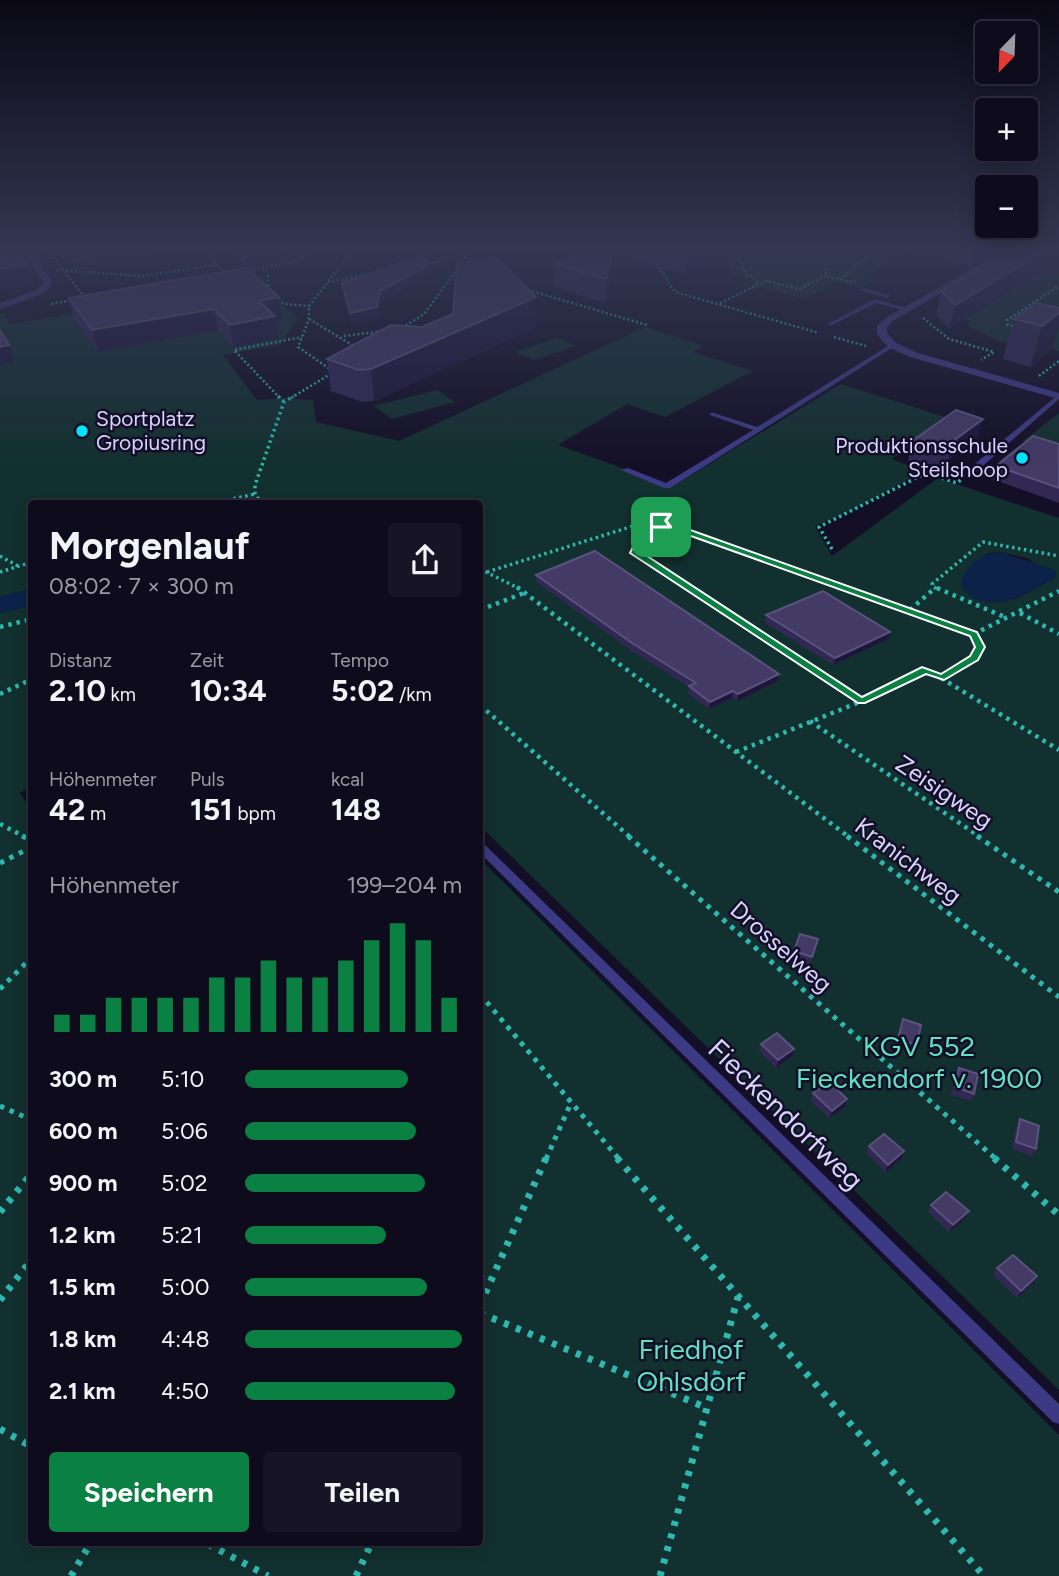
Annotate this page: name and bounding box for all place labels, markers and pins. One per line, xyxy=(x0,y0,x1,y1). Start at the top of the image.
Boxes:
place label: Sportplatz Gropiusring xyxy=(96,406,206,455)
marker: Sportplatz Gropiusring xyxy=(74,423,90,439)
place label: Produktionsschule Steilshoop xyxy=(835,433,1008,482)
marker: Produktionsschule Steilshoop xyxy=(1014,450,1030,466)
pin xyxy=(631,497,691,557)

